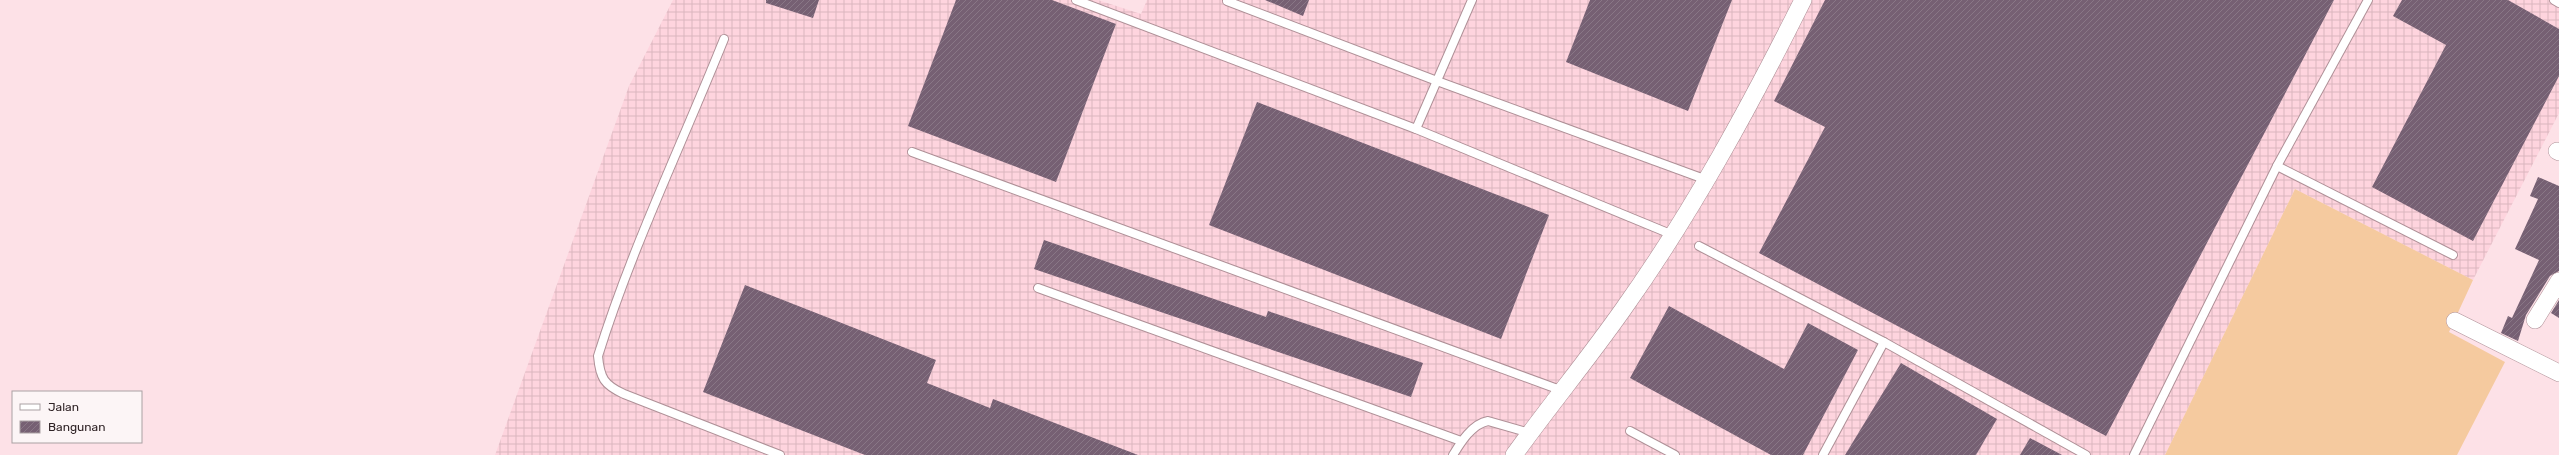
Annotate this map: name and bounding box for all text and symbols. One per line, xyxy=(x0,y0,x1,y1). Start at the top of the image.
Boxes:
legend xyxy=(12,391,142,443)
text: Jalan xyxy=(48,400,79,414)
text: Bangunan xyxy=(48,420,105,434)

